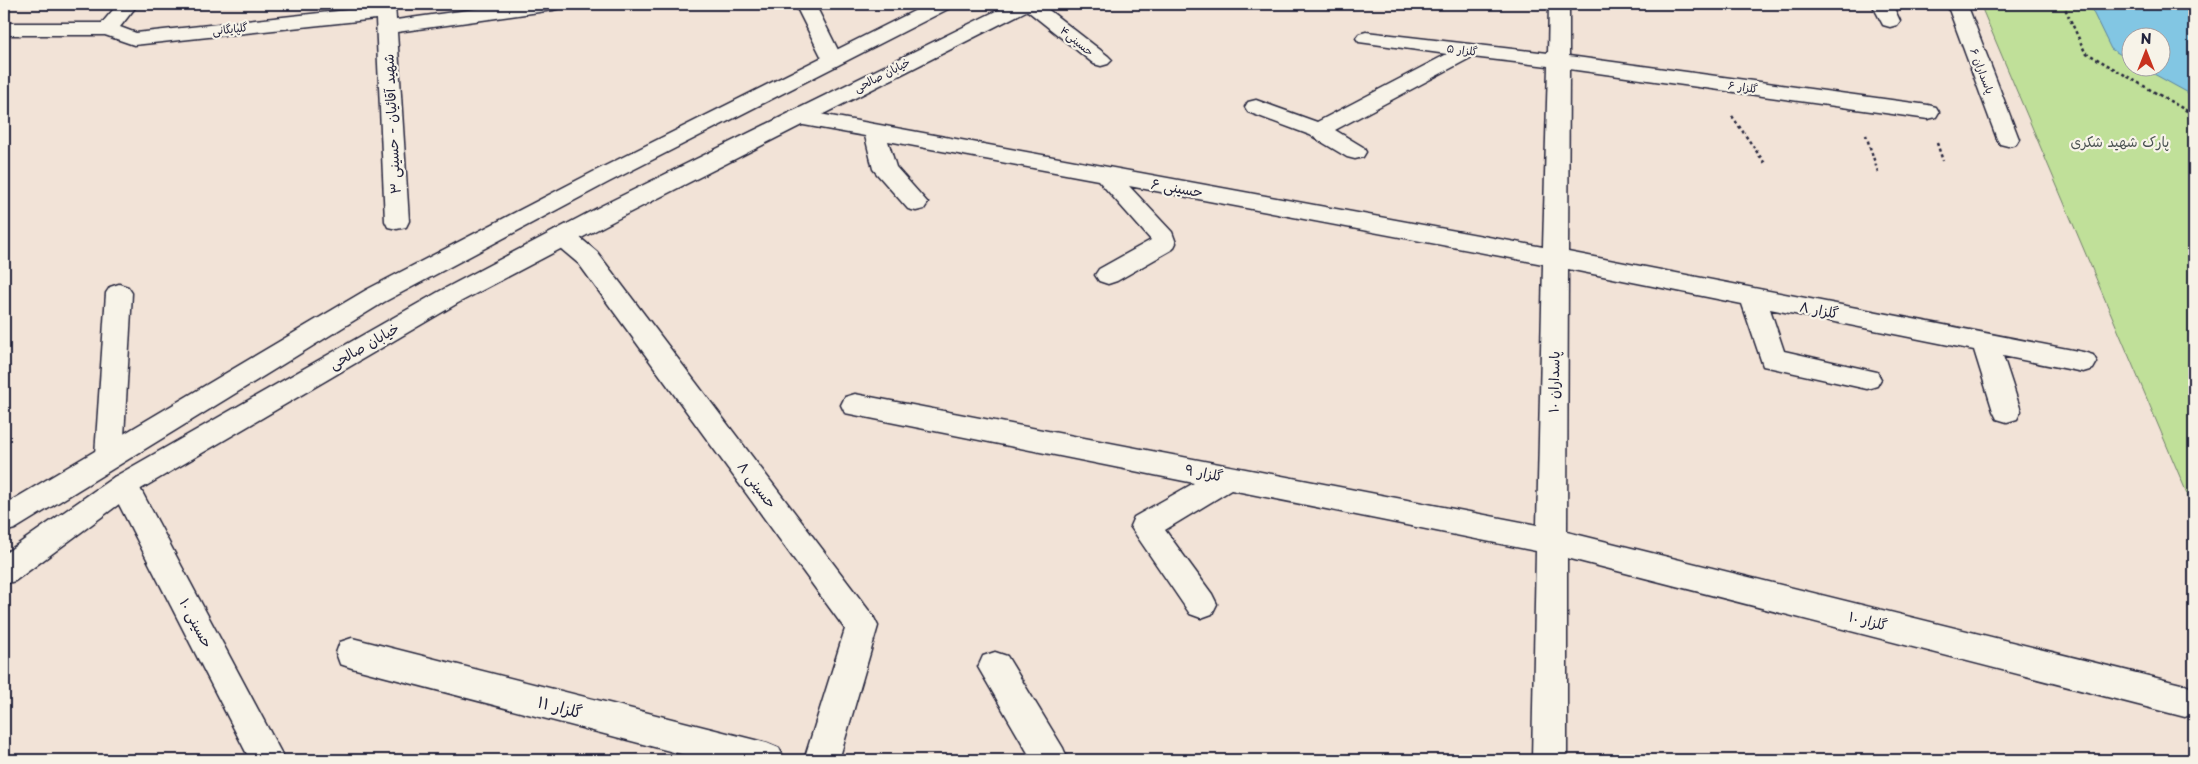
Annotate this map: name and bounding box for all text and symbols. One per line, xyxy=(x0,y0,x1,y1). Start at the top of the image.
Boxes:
street label: گلپایگانی xyxy=(211,18,249,39)
street label: حسینی۴ xyxy=(1057,22,1098,60)
north arrow xyxy=(2120,28,2170,78)
text: N xyxy=(2140,28,2152,49)
street label: گلزار ۵ xyxy=(1446,39,1479,60)
street label: پاسداران ۶ xyxy=(1966,45,1999,96)
street label: خیابان صالحی xyxy=(851,53,913,96)
street label: شهید آقائیان - حسینی ۳ xyxy=(377,54,406,195)
street label: گلزار ۶ xyxy=(1727,76,1759,97)
park label: پارک شهید شکری xyxy=(2071,131,2169,152)
street label: حسینی ۶ xyxy=(1149,173,1205,202)
street label: گلزار ۸ xyxy=(1798,295,1840,324)
street label: خيابان صالحی xyxy=(325,317,403,374)
street label: پاسداران ١٠ xyxy=(1542,351,1565,413)
street label: حسینی ۸ xyxy=(733,457,782,512)
street label: گلزار ٩ xyxy=(1183,459,1225,486)
street label: حسینی ۱۰ xyxy=(175,594,218,651)
street label: گلزار ۱۰ xyxy=(1847,606,1890,635)
street label: گلزار ١١ xyxy=(535,689,586,724)

